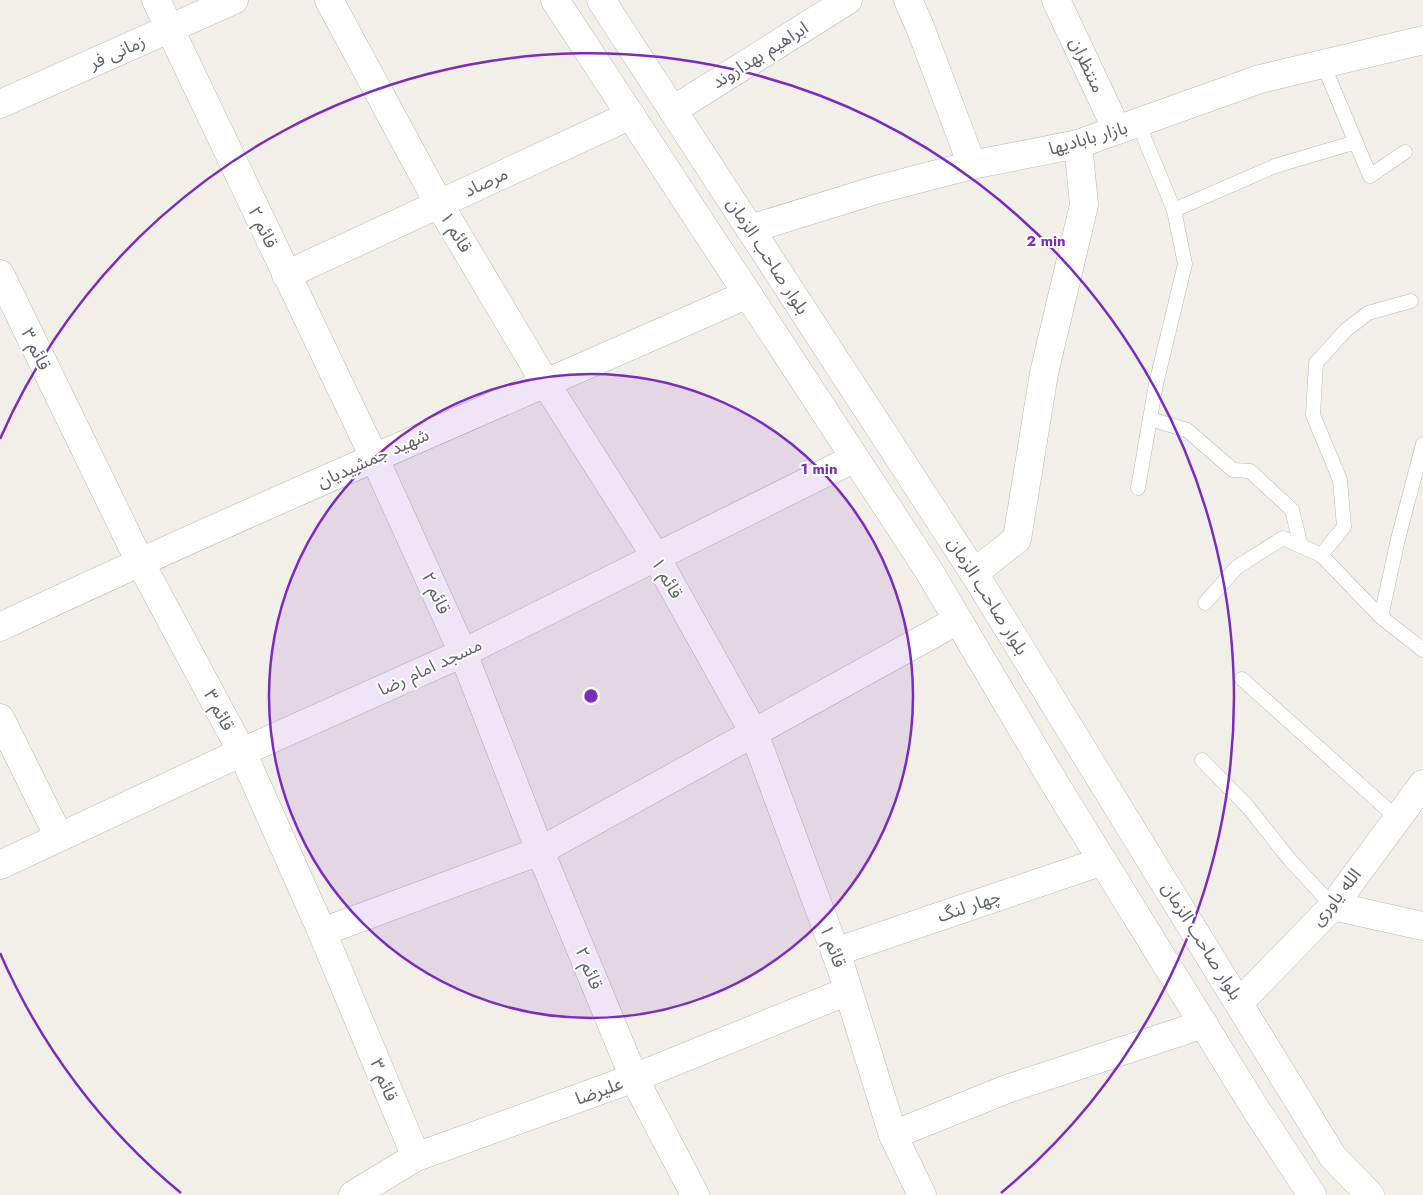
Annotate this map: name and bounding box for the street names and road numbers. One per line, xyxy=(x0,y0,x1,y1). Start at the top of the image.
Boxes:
street label: ابراهیم بهداروند xyxy=(707,15,813,95)
street label: زمانی فر xyxy=(84,28,149,76)
street label: منتظران xyxy=(1063,33,1111,97)
street label: بازار بابادیها xyxy=(1045,114,1131,162)
street label: مرصاد xyxy=(460,160,512,204)
street label: بلوار صاحب الزمان xyxy=(720,192,816,320)
street label: قائم ۲ xyxy=(242,202,284,252)
street label: قائم ۱ xyxy=(434,206,478,258)
street label: قائم ۳ xyxy=(15,324,57,374)
street label: شهید جمشیدیان xyxy=(313,422,433,494)
street label: بلوار صاحب الزمان xyxy=(941,532,1035,660)
street label: قائم ۱ xyxy=(645,552,689,604)
street label: قائم ۲ xyxy=(415,568,457,618)
street label: مسجد امام رضا xyxy=(374,632,487,703)
street label: قائم ۳ xyxy=(197,684,241,736)
street label: الله یاوری xyxy=(1305,863,1367,931)
street label: بلوار صاحب الزمان xyxy=(1155,877,1249,1005)
street label: چهار لنگ xyxy=(934,883,1004,929)
street label: قائم ۱ xyxy=(813,921,853,971)
street label: قائم ۲ xyxy=(569,943,609,993)
street label: قائم ۳ xyxy=(363,1055,405,1105)
street label: علیرضا xyxy=(571,1070,627,1112)

